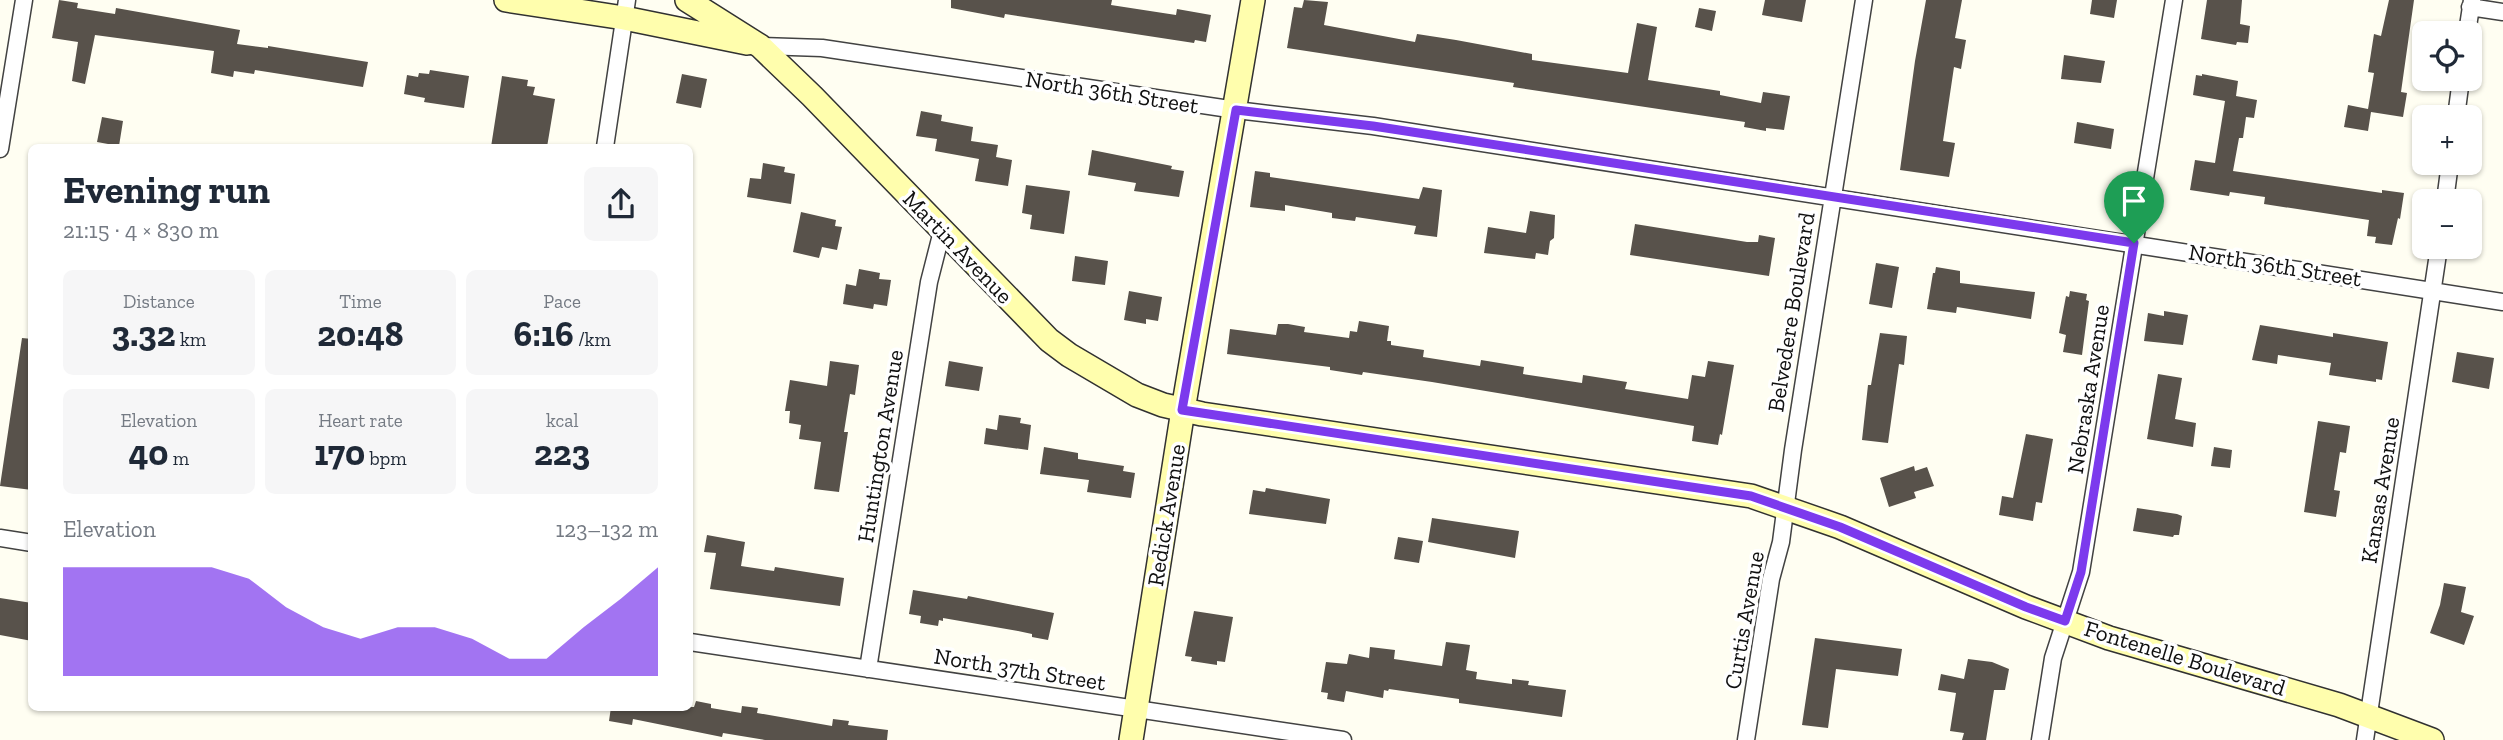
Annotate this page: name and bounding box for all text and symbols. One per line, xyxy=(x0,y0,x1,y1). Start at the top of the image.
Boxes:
map controls xyxy=(2412,21,2482,259)
button: locate xyxy=(2412,21,2482,91)
street label: North 36th Street xyxy=(1023,64,1201,120)
button: + xyxy=(2412,105,2482,175)
text: Evening run xyxy=(63,167,270,213)
button: share xyxy=(584,167,658,241)
pin xyxy=(2104,171,2164,243)
icon: arrive xyxy=(2115,182,2153,220)
street label: Martin Avenue xyxy=(897,185,1019,309)
button: − xyxy=(2412,189,2482,259)
street label: Belvedere Boulevard xyxy=(1761,210,1821,414)
text: 21:15 · 4 × 830 m xyxy=(63,216,219,244)
street label: North 36th Street xyxy=(2186,237,2364,293)
text: Distance xyxy=(123,290,195,313)
text: Time xyxy=(339,290,382,313)
text: Pace xyxy=(543,290,581,313)
street label: Nebraska Avenue xyxy=(2061,302,2115,476)
text: 3.32 xyxy=(111,313,176,355)
text: 20:48 xyxy=(317,313,404,355)
text: 6:16 xyxy=(513,313,574,355)
text: km xyxy=(176,328,206,351)
text: /km xyxy=(574,328,611,351)
street label: Huntington Avenue xyxy=(851,348,909,544)
text: Elevation xyxy=(120,409,197,432)
text: Heart rate xyxy=(318,409,403,432)
text: kcal xyxy=(546,409,578,432)
street label: Kansas Avenue xyxy=(2355,415,2405,565)
text: 40 xyxy=(128,432,169,474)
text: 170 xyxy=(314,432,365,474)
text: 223 xyxy=(534,432,590,474)
street label: Redick Avenue xyxy=(1141,442,1191,588)
text: m xyxy=(169,447,189,470)
text: bpm xyxy=(365,447,407,470)
text: Elevation xyxy=(63,515,156,543)
text: 123–132 m xyxy=(555,515,658,543)
street label: Curtis Avenue xyxy=(1718,549,1770,691)
street label: Fontenelle Boulevard xyxy=(2081,614,2289,702)
street label: North 37th Street xyxy=(932,642,1108,696)

